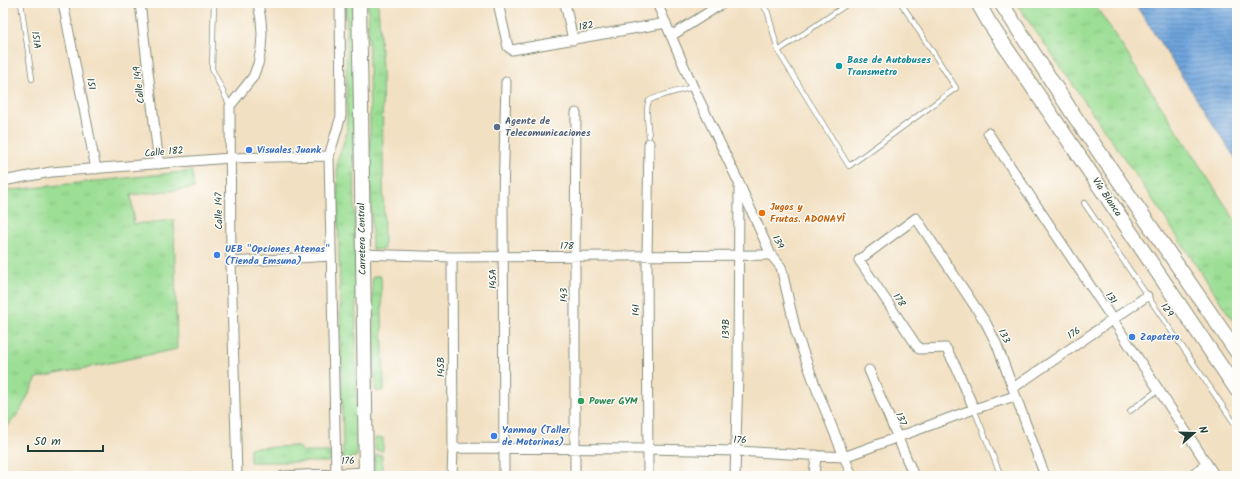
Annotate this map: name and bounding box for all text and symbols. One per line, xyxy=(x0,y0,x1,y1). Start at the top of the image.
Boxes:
street label: 182 xyxy=(577,17,595,35)
street label: 151A xyxy=(27,30,45,50)
place label: Base de Autobuses Transmetro xyxy=(847,52,931,80)
marker: Base de Autobuses Transmetro xyxy=(834,61,844,71)
street label: Calle 149 xyxy=(129,65,149,105)
street label: 151 xyxy=(82,77,100,91)
place label: Agente de Telecomunicaciones xyxy=(505,113,591,141)
marker: Agente de Telecomunicaciones xyxy=(492,122,502,132)
street label: Calle 182 xyxy=(144,142,184,162)
place label: Visuales Juank xyxy=(257,142,322,158)
marker: Visuales Juank xyxy=(244,145,254,155)
street label: Vía Blanca xyxy=(1088,174,1126,220)
street label: Calle 147 xyxy=(211,192,227,230)
place label: Jugos y Frutas. ADONAYÎ xyxy=(770,199,847,227)
street label: Carretera Central xyxy=(353,202,371,275)
marker: Jugos y Frutas. ADONAYÎ xyxy=(757,208,767,218)
street label: 139 xyxy=(768,232,788,252)
street label: 178 xyxy=(560,238,575,254)
place label: UEB "Opciones Atenas" (Tienda Emsuna) xyxy=(225,241,330,269)
marker: UEB "Opciones Atenas" (Tienda Emsuna) xyxy=(212,250,222,260)
street label: 145A xyxy=(485,269,501,289)
street label: 143 xyxy=(556,288,572,302)
street label: 131 xyxy=(1101,289,1121,307)
street label: 178 xyxy=(889,290,910,311)
street label: 129 xyxy=(1156,300,1178,320)
street label: 141 xyxy=(628,304,644,316)
street label: 139B xyxy=(718,319,734,339)
street label: 176 xyxy=(1064,323,1084,343)
street label: 133 xyxy=(994,326,1014,346)
place label: Zapatero xyxy=(1140,329,1180,345)
marker: Zapatero xyxy=(1127,332,1137,342)
street label: 145B xyxy=(433,357,449,377)
place label: Power GYM xyxy=(589,393,638,409)
marker: Power GYM xyxy=(576,396,586,406)
street label: 137 xyxy=(891,410,911,429)
north arrow xyxy=(1174,413,1214,453)
place label: Yanmay (Taller de Motorinas) xyxy=(502,422,570,450)
text: N xyxy=(1193,424,1212,436)
scale bar xyxy=(28,427,103,453)
marker: Yanmay (Taller de Motorinas) xyxy=(489,431,499,441)
text: 50 m xyxy=(34,432,61,451)
street label: 176 xyxy=(733,432,747,448)
street label: 176 xyxy=(341,453,355,469)

